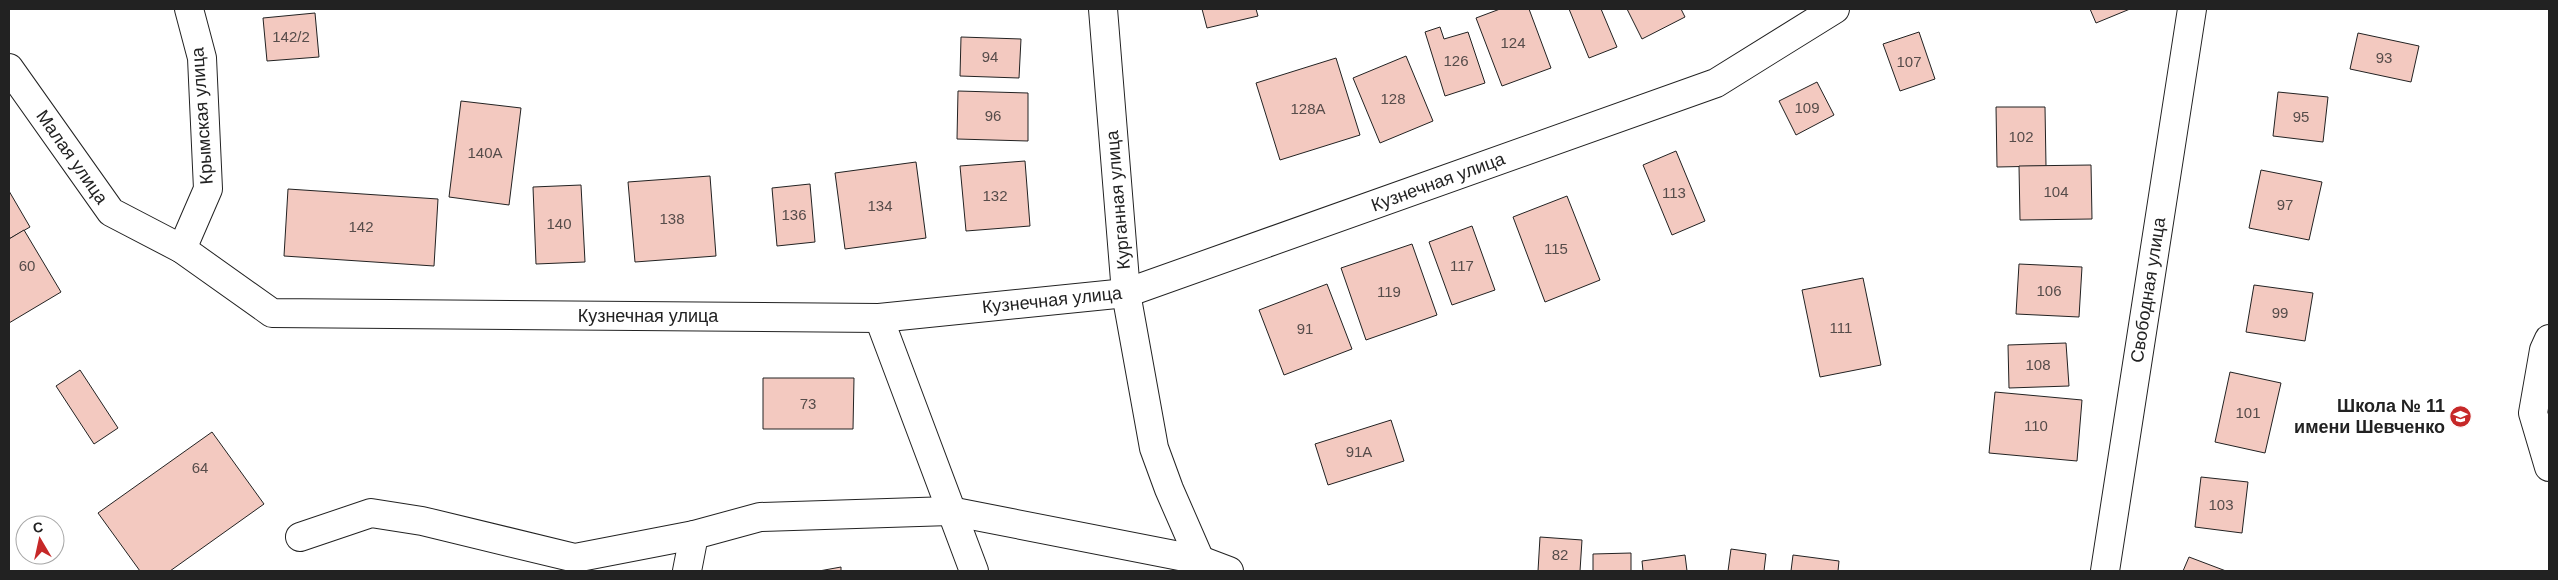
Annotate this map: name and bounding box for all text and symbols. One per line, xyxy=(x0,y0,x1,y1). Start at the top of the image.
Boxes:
house number: 142/2 xyxy=(272,28,310,45)
house number: 124 xyxy=(1500,34,1526,51)
street label: Крымская улица xyxy=(187,46,217,185)
house number: 94 xyxy=(982,48,998,65)
house number: 93 xyxy=(2376,49,2392,66)
house number: 126 xyxy=(1443,52,1469,69)
house number: 107 xyxy=(1896,53,1922,70)
house number: 128 xyxy=(1380,90,1406,107)
house number: 109 xyxy=(1794,99,1820,116)
house number: 128А xyxy=(1290,100,1326,117)
street label: Малая улица xyxy=(32,106,112,209)
house number: 96 xyxy=(985,107,1001,124)
house number: 95 xyxy=(2293,108,2309,125)
house number: 102 xyxy=(2008,128,2034,145)
street label: Курганная улица xyxy=(1102,129,1134,270)
house number: 140А xyxy=(467,144,503,161)
street label: Кузнечная улица xyxy=(1368,148,1508,215)
house number: 104 xyxy=(2043,183,2069,200)
house number: 113 xyxy=(1662,184,1686,201)
house number: 132 xyxy=(982,187,1008,204)
house number: 97 xyxy=(2277,196,2293,213)
house number: 134 xyxy=(867,197,893,214)
house number: 136 xyxy=(781,206,807,223)
house number: 138 xyxy=(659,210,685,227)
house number: 140 xyxy=(546,215,572,232)
street label: Свободная улица xyxy=(2127,215,2170,364)
house number: 142 xyxy=(348,218,374,235)
house number: 115 xyxy=(1544,240,1568,257)
house number: 60 xyxy=(19,257,35,274)
house number: 117 xyxy=(1450,257,1474,274)
house number: 106 xyxy=(2036,282,2062,299)
street label: Кузнечная улица xyxy=(981,283,1124,317)
house number: 119 xyxy=(1377,283,1401,300)
house number: 99 xyxy=(2272,304,2288,321)
street label: Кузнечная улица xyxy=(578,306,719,326)
house number: 111 xyxy=(1830,319,1852,336)
house number: 91 xyxy=(1297,320,1313,337)
house number: 108 xyxy=(2025,356,2051,373)
house number: 73 xyxy=(800,395,816,412)
place label: Школа № 11 имени Шевченко xyxy=(2294,396,2445,437)
house number: 101 xyxy=(2235,404,2261,421)
school or university icon: Школа № 11 имени Шевченко xyxy=(2449,404,2473,428)
house number: 110 xyxy=(2024,417,2048,434)
house number: 91А xyxy=(1346,443,1372,460)
house number: 64 xyxy=(192,459,208,476)
house number: 103 xyxy=(2208,496,2234,513)
north arrow xyxy=(15,515,65,565)
text: С xyxy=(32,518,44,536)
house number: 82 xyxy=(1552,546,1568,563)

